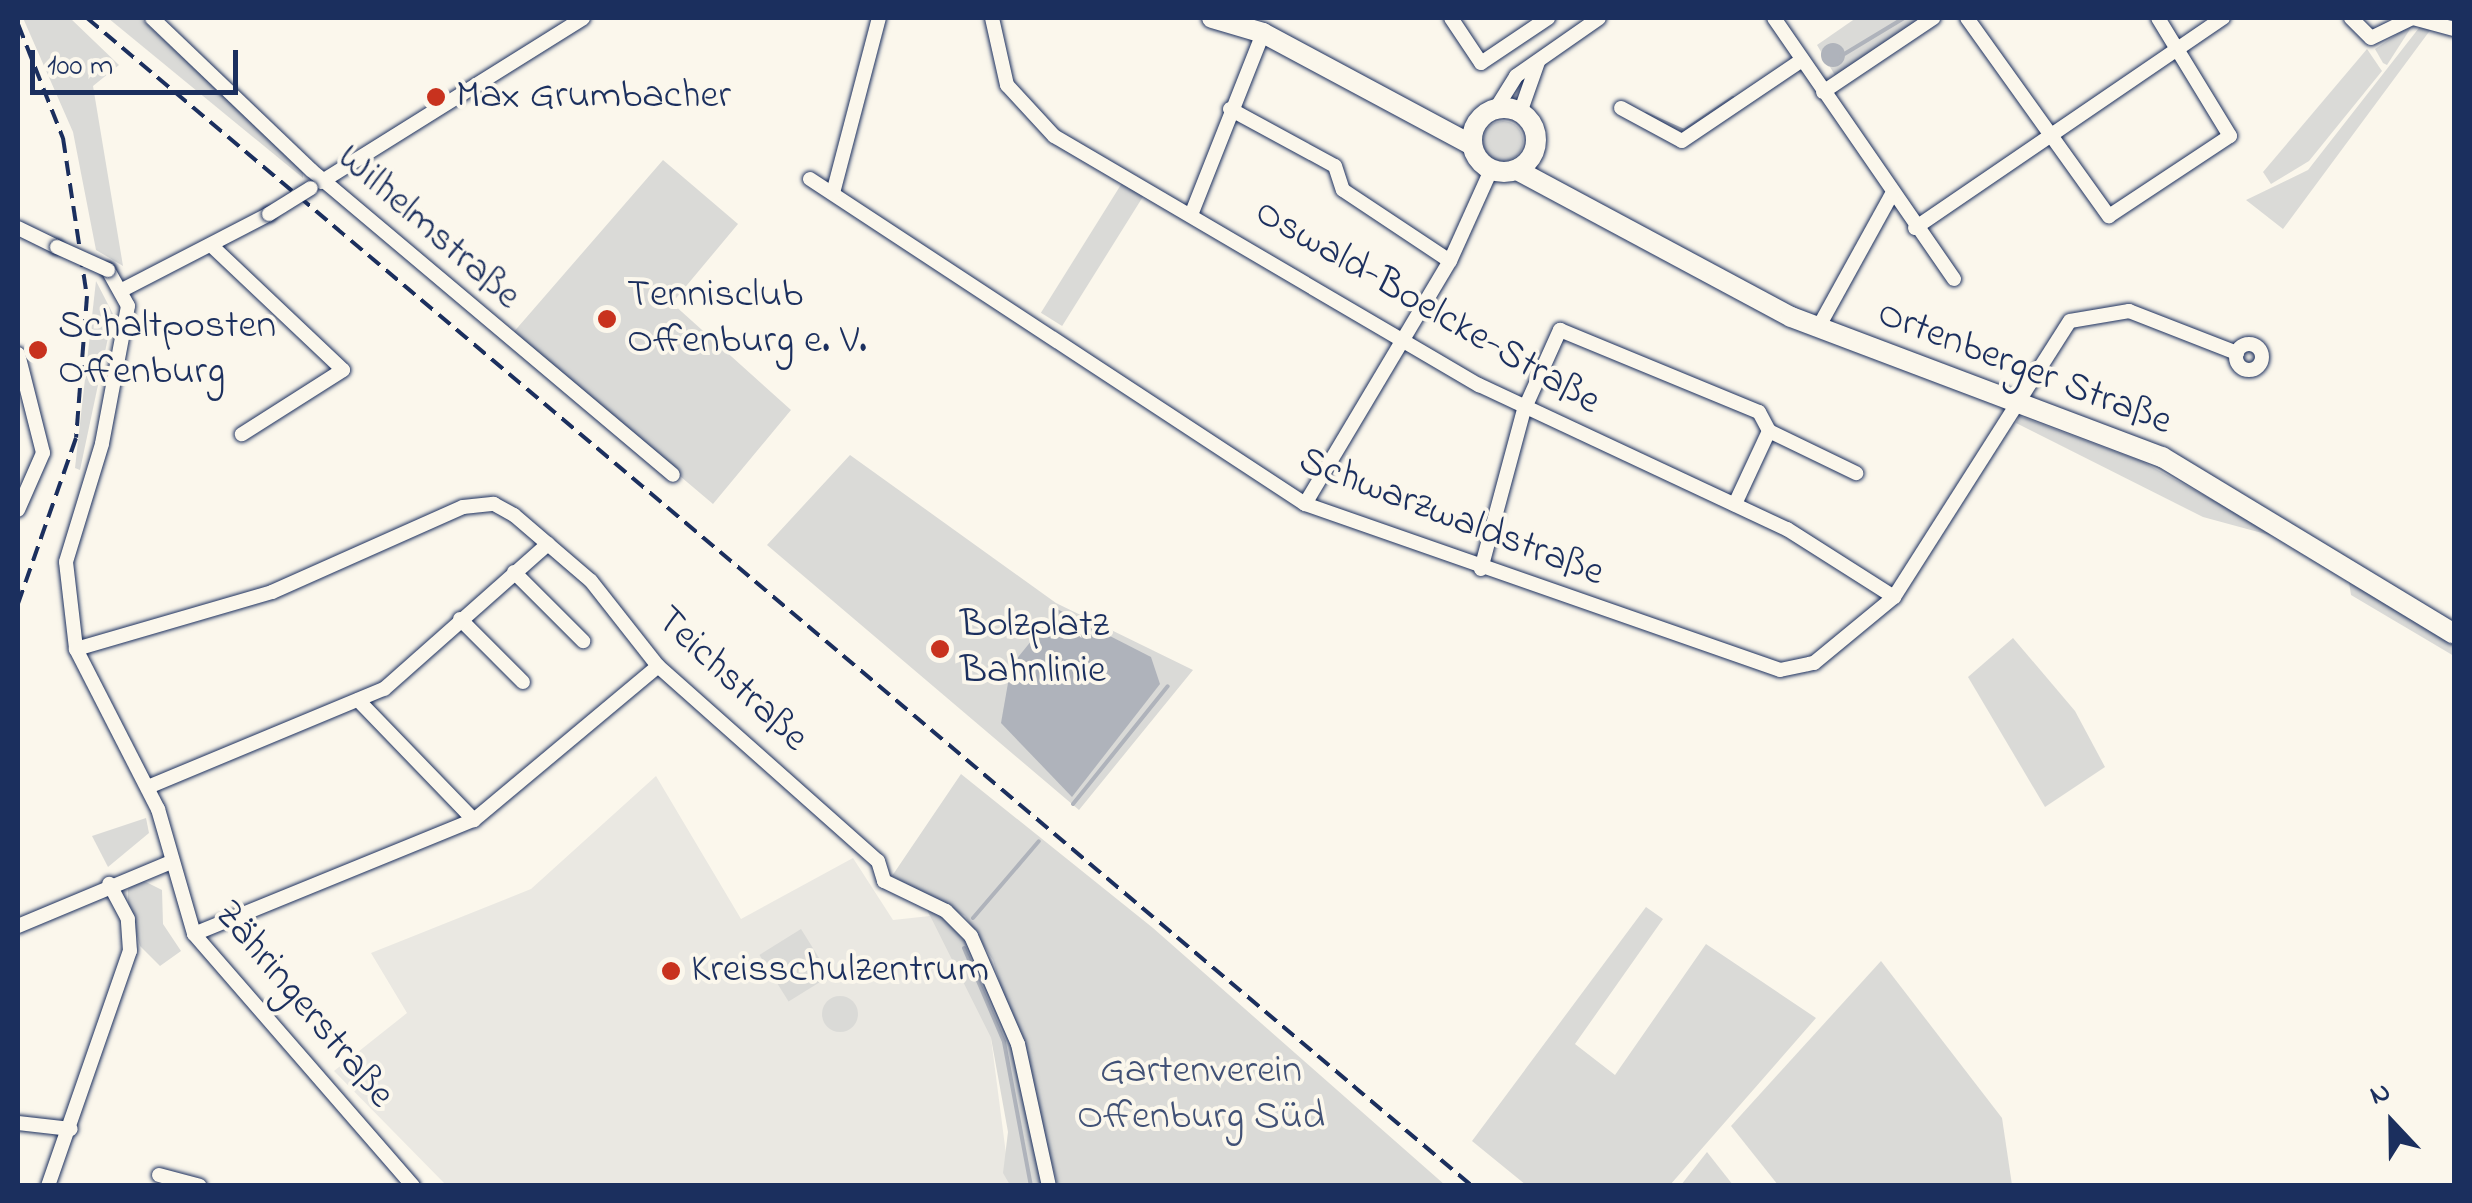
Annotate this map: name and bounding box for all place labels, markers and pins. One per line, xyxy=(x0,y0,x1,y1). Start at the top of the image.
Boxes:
place label: Max Grumbacher xyxy=(456,73,731,121)
marker: Max Grumbacher xyxy=(425,86,447,108)
place label: Tennisclub Offenburg e. V. xyxy=(627,272,867,366)
place label: Schaltposten Offenburg xyxy=(58,303,276,397)
marker: Tennisclub Offenburg e. V. xyxy=(596,308,618,330)
marker: Schaltposten Offenburg xyxy=(27,339,49,361)
place label: Bolzplatz Bahnlinie xyxy=(960,602,1109,696)
marker: Bolzplatz Bahnlinie xyxy=(929,638,951,660)
place label: Kreisschulzentrum xyxy=(691,947,989,995)
marker: Kreisschulzentrum xyxy=(660,960,682,982)

